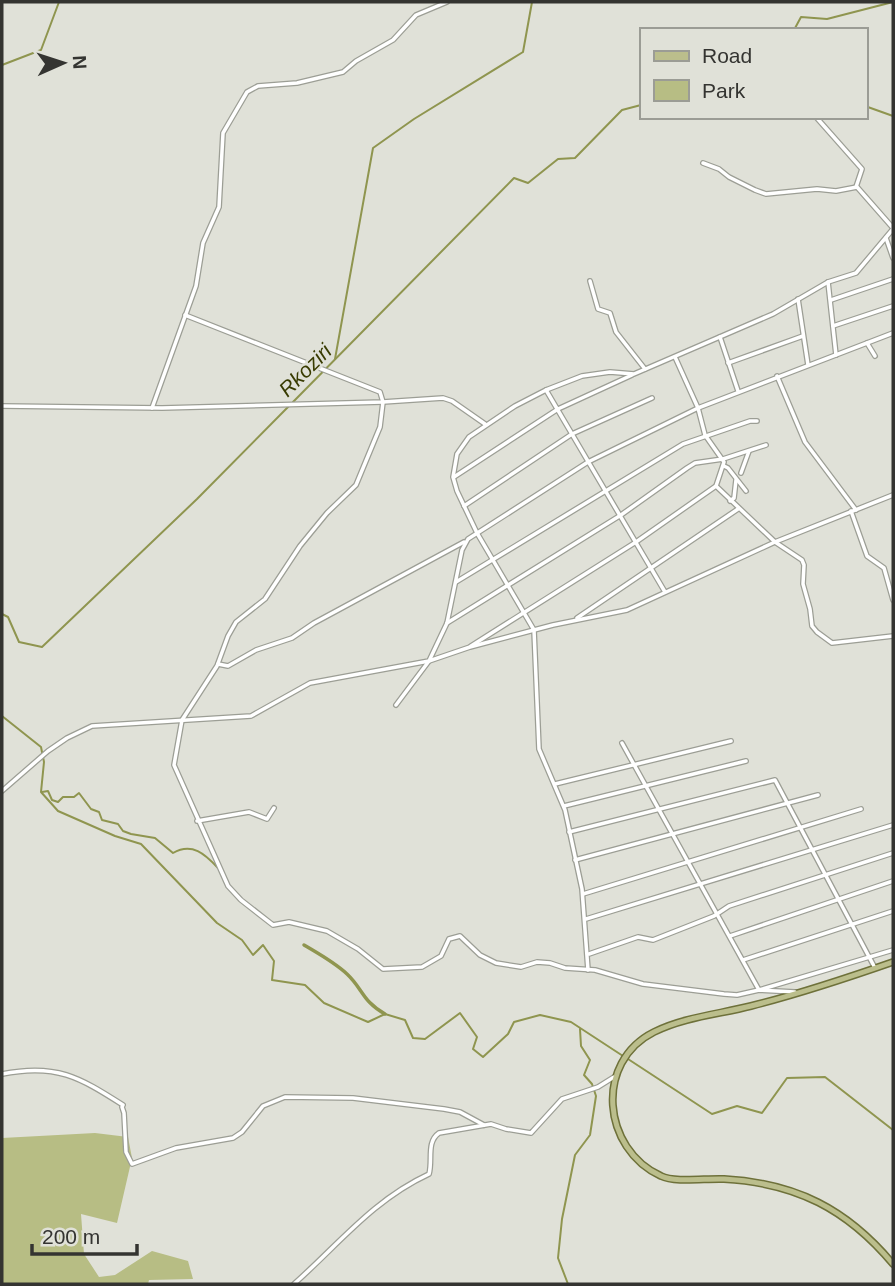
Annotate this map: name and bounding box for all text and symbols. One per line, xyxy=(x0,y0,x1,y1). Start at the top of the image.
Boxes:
north arrow xyxy=(28,28,98,98)
legend xyxy=(640,28,867,119)
text: Road xyxy=(702,44,752,67)
text: N xyxy=(69,55,90,70)
text: Park xyxy=(702,79,746,102)
water label: Rkoziri xyxy=(274,338,337,401)
scale bar xyxy=(32,1212,136,1256)
text: 200 m xyxy=(42,1225,100,1248)

